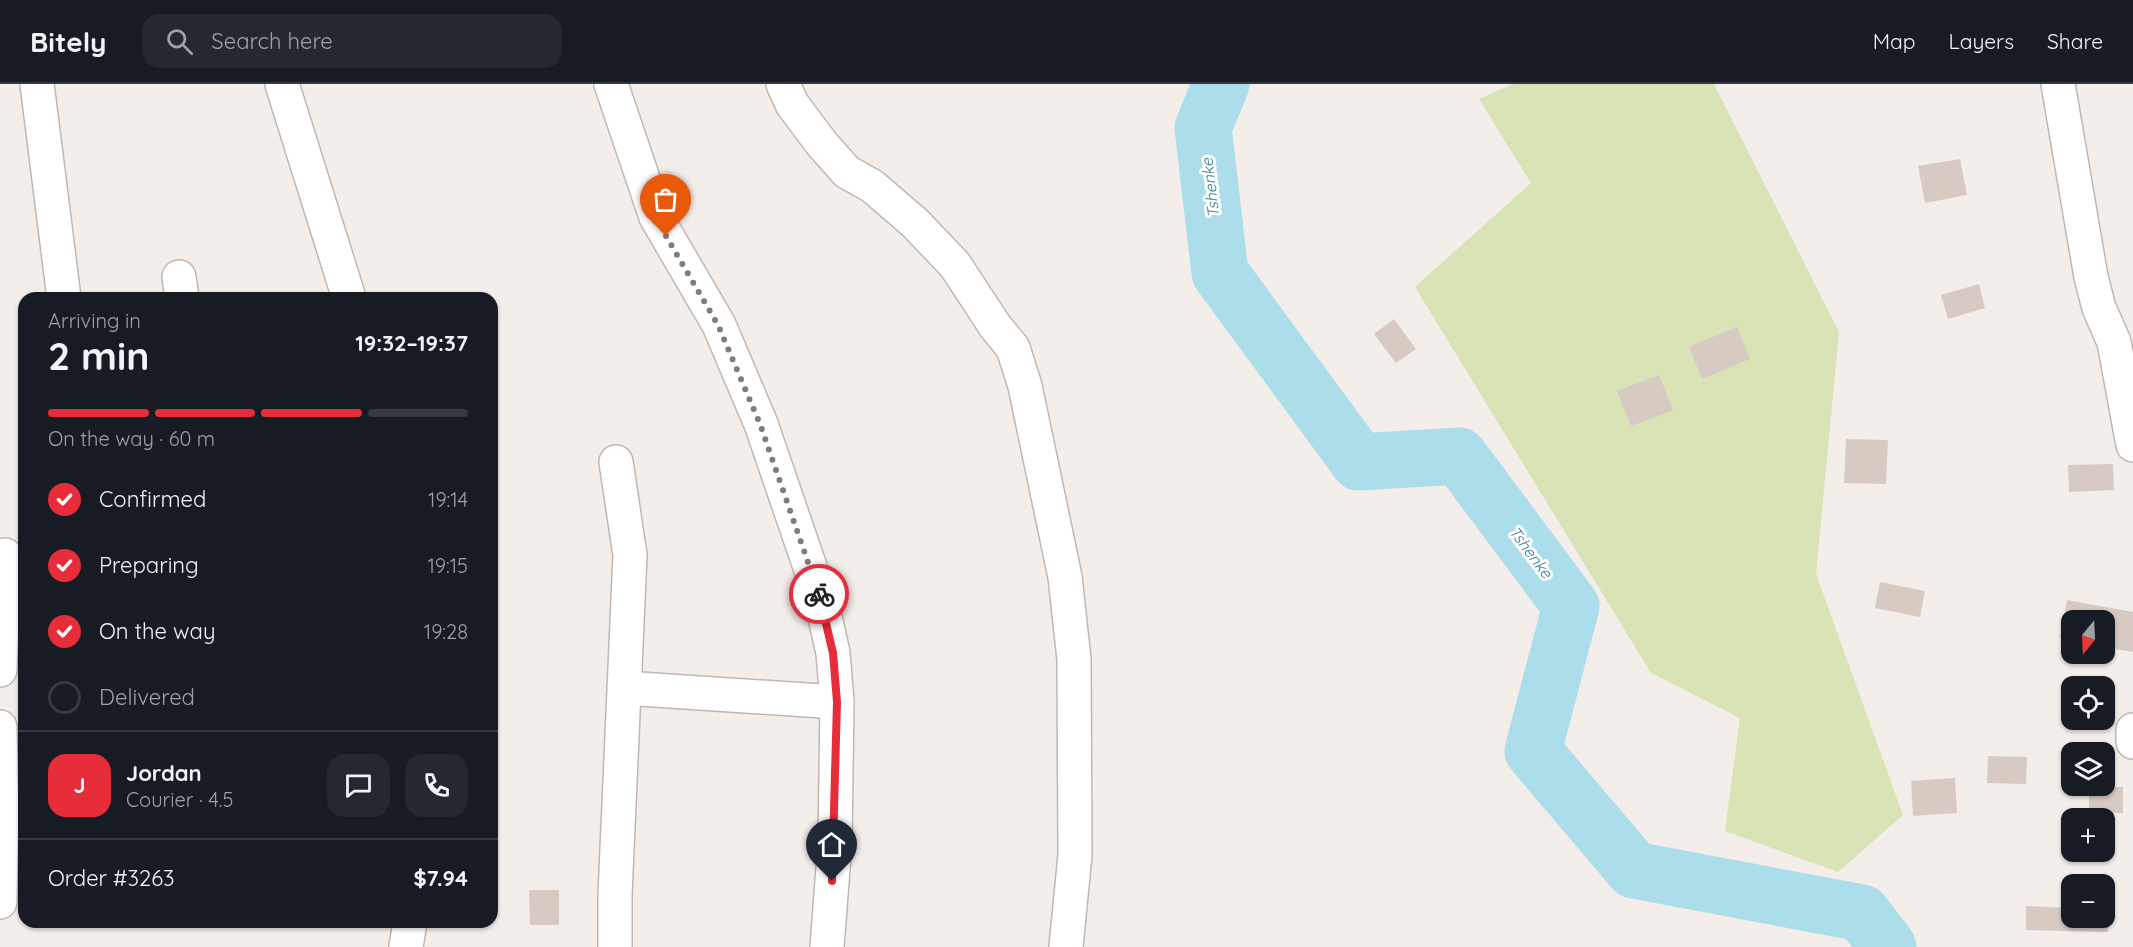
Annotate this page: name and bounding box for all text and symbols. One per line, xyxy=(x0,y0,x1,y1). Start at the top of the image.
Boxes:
search box xyxy=(142,14,562,68)
text: Bitely xyxy=(30,24,106,59)
icon: search xyxy=(163,25,196,58)
text: Search here xyxy=(211,27,333,55)
text: Map xyxy=(1873,28,1916,54)
text: Layers xyxy=(1949,28,2014,54)
text: Share xyxy=(2047,28,2103,54)
water label: Tshenke xyxy=(1196,156,1224,219)
pin xyxy=(640,174,691,236)
icon: bag xyxy=(649,183,682,216)
text: Arriving in xyxy=(48,308,141,333)
text: 19:32–19:37 xyxy=(355,329,468,357)
text: 2 min xyxy=(48,331,150,380)
text: On the way · 60 m xyxy=(48,426,215,451)
icon: check xyxy=(48,483,81,516)
text: Confirmed xyxy=(99,485,206,513)
text: 19:14 xyxy=(428,487,468,512)
water label: Tshenke xyxy=(1505,522,1558,583)
icon: check xyxy=(48,549,81,582)
text: Preparing xyxy=(99,551,199,579)
text: 19:15 xyxy=(427,553,468,578)
courier xyxy=(789,564,849,624)
icon: bike xyxy=(803,578,836,611)
north arrow xyxy=(2061,610,2115,664)
map controls xyxy=(2061,610,2115,928)
icon: check xyxy=(48,615,81,648)
text: On the way xyxy=(99,617,215,645)
text: 19:28 xyxy=(424,619,468,644)
button: locate xyxy=(2061,676,2115,730)
text: Delivered xyxy=(99,683,195,711)
button: layers xyxy=(2061,742,2115,796)
button: chat xyxy=(327,754,390,817)
button: phone xyxy=(405,754,468,817)
text: Jordan xyxy=(126,759,202,787)
text: J xyxy=(73,771,86,799)
text: Courier · 4.5 xyxy=(126,787,233,812)
button: + xyxy=(2061,808,2115,862)
pin xyxy=(806,819,857,881)
icon: home xyxy=(815,828,848,861)
text: Order #3263 xyxy=(48,864,175,892)
text: $7.94 xyxy=(413,864,468,892)
button: − xyxy=(2061,874,2115,928)

